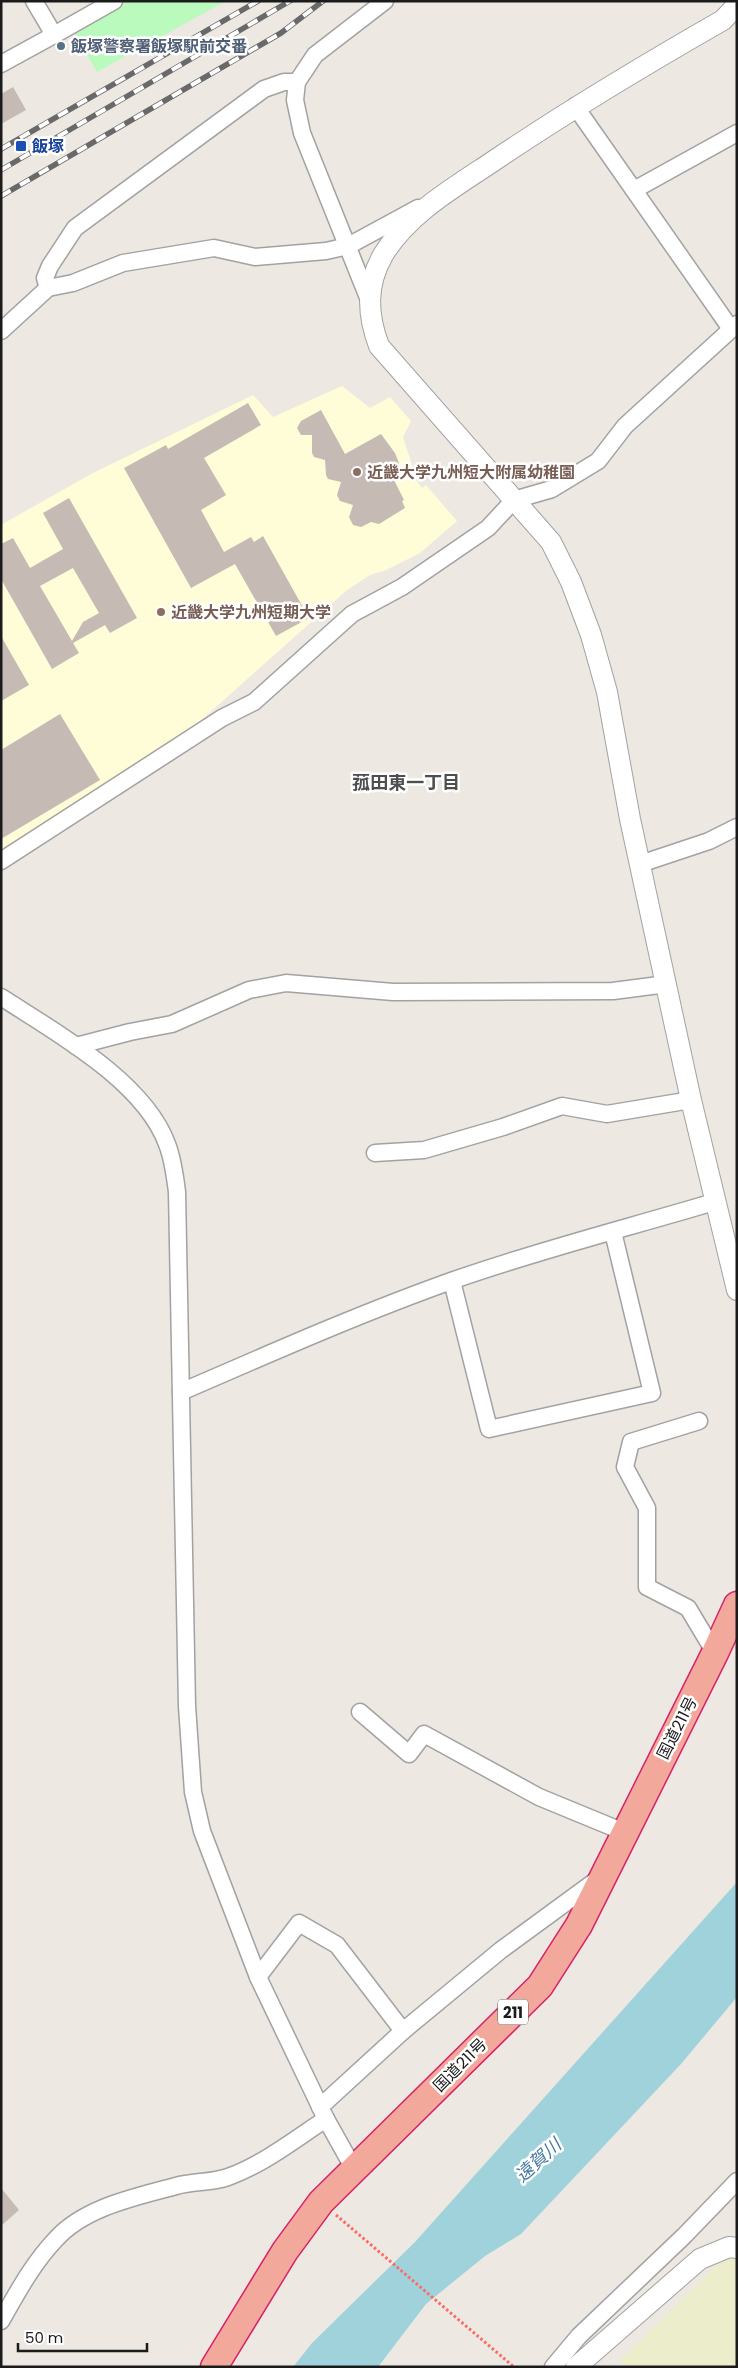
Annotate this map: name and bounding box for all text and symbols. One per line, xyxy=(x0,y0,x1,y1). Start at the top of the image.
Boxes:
place label: 飯塚警察署飯塚駅前交番 xyxy=(70,35,247,58)
marker: 飯塚警察署飯塚駅前交番 xyxy=(55,40,67,52)
place label: 飯塚 xyxy=(31,135,64,158)
marker: 飯塚 xyxy=(14,139,28,153)
place label: 近畿大学九州短大附属幼稚園 xyxy=(367,461,575,484)
marker: 近畿大学九州短大附属幼稚園 xyxy=(351,466,363,478)
place label: 近畿大学九州短期大学 xyxy=(171,601,331,624)
marker: 近畿大学九州短期大学 xyxy=(155,606,167,618)
district label: 菰田東一丁目 xyxy=(352,770,460,795)
street label: 国道211号 xyxy=(651,1693,703,1763)
road number: 211 xyxy=(498,2000,528,2024)
street label: 国道211号 xyxy=(428,2033,492,2097)
water label: 遠賀川 xyxy=(510,2131,568,2187)
scale bar xyxy=(18,2320,146,2352)
text: 50 m xyxy=(25,2327,63,2348)

